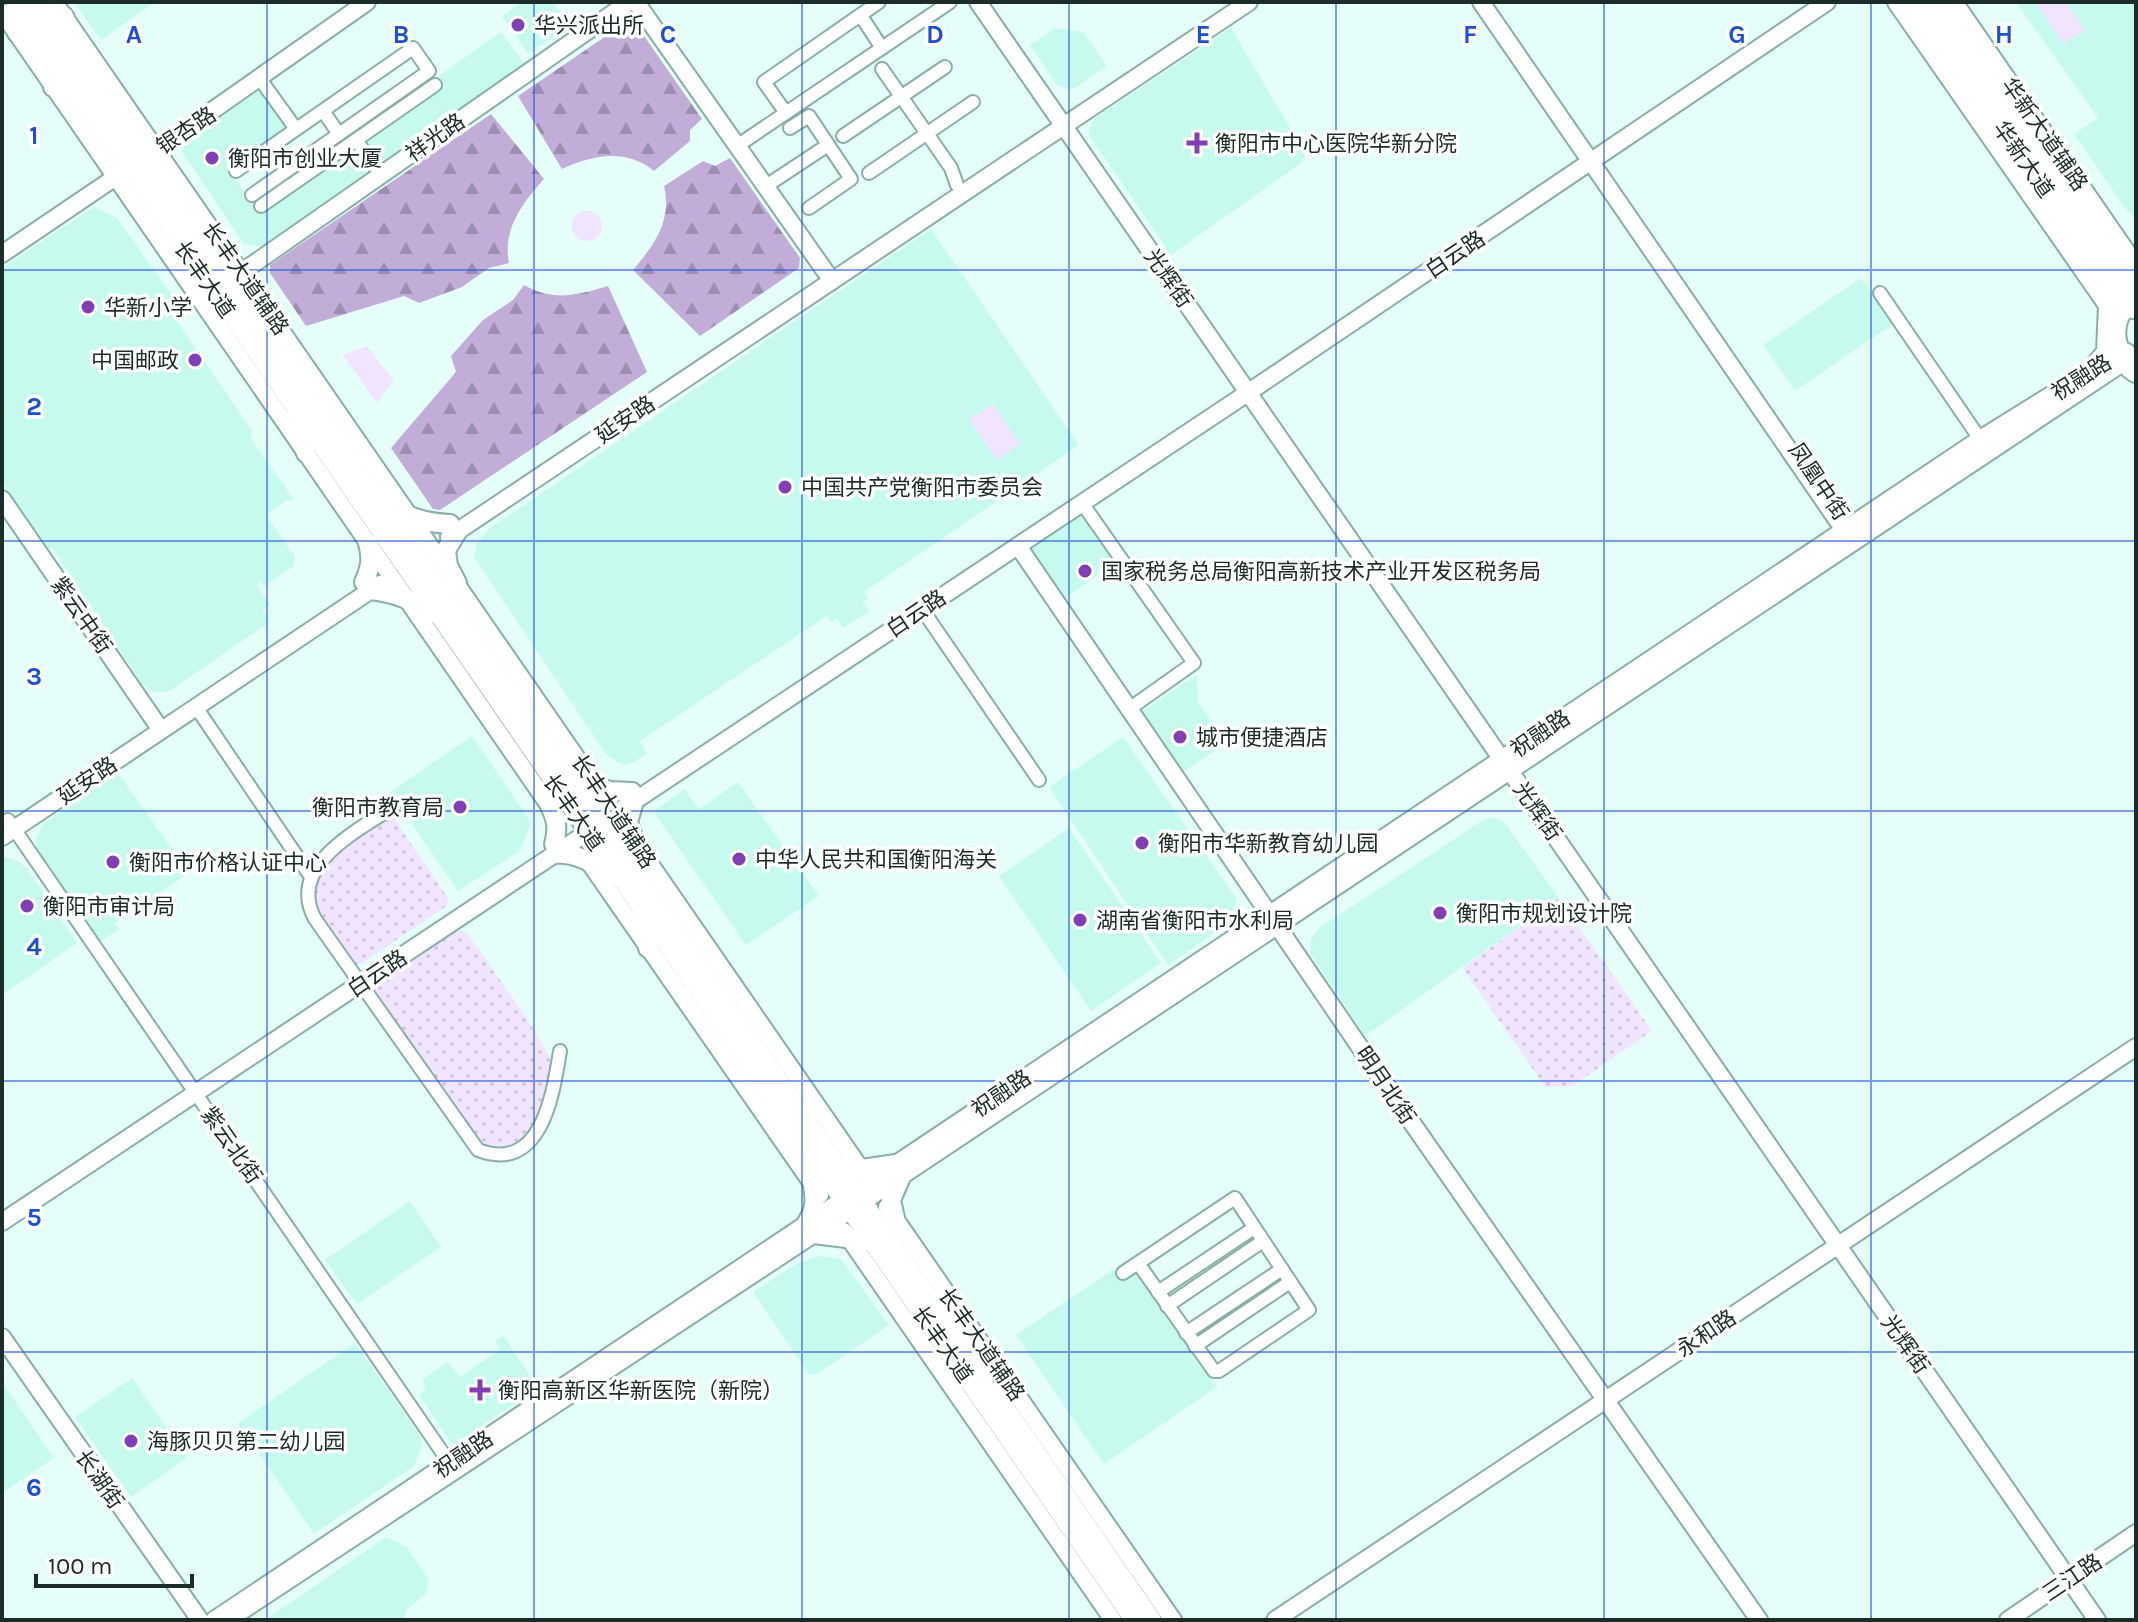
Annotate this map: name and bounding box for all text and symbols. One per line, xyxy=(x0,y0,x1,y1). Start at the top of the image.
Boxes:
place label: 华兴派出所 xyxy=(534,13,644,39)
marker: 华兴派出所 xyxy=(509,16,527,34)
text: A xyxy=(126,19,142,50)
text: B xyxy=(393,19,409,50)
text: C xyxy=(660,19,676,50)
text: D xyxy=(926,19,944,50)
text: E xyxy=(1195,19,1211,50)
text: F xyxy=(1463,19,1477,50)
text: G xyxy=(1728,19,1746,50)
text: H xyxy=(1995,19,2013,50)
street label: 华新大道辅路 xyxy=(1996,72,2094,196)
street label: 银杏路 xyxy=(152,102,221,160)
street label: 祥光路 xyxy=(401,108,470,167)
street label: 华新大道 xyxy=(1988,115,2060,203)
text: 1 xyxy=(29,120,39,151)
place label: 衡阳市中心医院华新分院 xyxy=(1215,131,1457,157)
marker: 衡阳市中心医院华新分院 xyxy=(1186,132,1208,154)
place label: 衡阳市创业大厦 xyxy=(228,146,382,172)
marker: 衡阳市创业大厦 xyxy=(203,149,221,167)
street label: 长丰大道辅路 xyxy=(197,216,295,340)
street label: 白云路 xyxy=(1421,226,1490,284)
street label: 长丰大道 xyxy=(169,235,241,323)
street label: 光辉街 xyxy=(1139,244,1198,313)
place label: 华新小学 xyxy=(104,295,192,321)
marker: 华新小学 xyxy=(79,298,97,316)
place label: 中国邮政 xyxy=(91,348,179,374)
street label: 祝融路 xyxy=(2047,349,2116,406)
marker: 中国邮政 xyxy=(186,351,204,369)
text: 2 xyxy=(26,391,42,422)
street label: 延安路 xyxy=(591,391,660,449)
street label: 凤凰中街 xyxy=(1783,438,1854,525)
place label: 中国共产党衡阳市委员会 xyxy=(801,475,1043,501)
marker: 中国共产党衡阳市委员会 xyxy=(776,478,794,496)
place label: 国家税务总局衡阳高新技术产业开发区税务局 xyxy=(1101,559,1541,585)
marker: 国家税务总局衡阳高新技术产业开发区税务局 xyxy=(1076,562,1094,580)
street label: 紫云中街 xyxy=(45,572,117,659)
street label: 白云路 xyxy=(882,585,951,643)
text: 3 xyxy=(26,661,42,692)
street label: 祝融路 xyxy=(1506,705,1575,763)
place label: 城市便捷酒店 xyxy=(1196,725,1328,751)
marker: 城市便捷酒店 xyxy=(1171,728,1189,746)
street label: 长丰大道辅路 xyxy=(566,749,662,873)
street label: 延安路 xyxy=(53,752,122,810)
street label: 长丰大道 xyxy=(538,768,610,856)
street label: 光辉街 xyxy=(1508,777,1567,846)
place label: 衡阳市教育局 xyxy=(312,795,444,821)
marker: 衡阳市教育局 xyxy=(451,798,469,816)
place label: 衡阳市华新教育幼儿园 xyxy=(1158,831,1378,857)
marker: 衡阳市华新教育幼儿园 xyxy=(1133,834,1151,852)
place label: 中华人民共和国衡阳海关 xyxy=(755,847,997,873)
place label: 衡阳市价格认证中心 xyxy=(129,850,327,876)
marker: 中华人民共和国衡阳海关 xyxy=(730,850,748,868)
marker: 衡阳市价格认证中心 xyxy=(104,853,122,871)
place label: 衡阳市审计局 xyxy=(43,894,175,920)
marker: 衡阳市审计局 xyxy=(18,897,36,915)
place label: 衡阳市规划设计院 xyxy=(1456,901,1632,927)
marker: 衡阳市规划设计院 xyxy=(1431,904,1449,922)
place label: 湖南省衡阳市水利局 xyxy=(1096,908,1294,934)
marker: 湖南省衡阳市水利局 xyxy=(1071,911,1089,929)
text: 4 xyxy=(26,931,42,962)
street label: 白云路 xyxy=(343,945,412,1003)
street label: 明月北街 xyxy=(1350,1042,1421,1129)
street label: 祝融路 xyxy=(967,1065,1036,1123)
street label: 紫云北街 xyxy=(195,1102,267,1189)
text: 5 xyxy=(26,1202,42,1233)
street label: 长丰大道辅路 xyxy=(933,1283,1030,1406)
street label: 长丰大道 xyxy=(906,1301,978,1388)
street label: 永和路 xyxy=(1672,1305,1741,1363)
street label: 光辉街 xyxy=(1876,1310,1935,1379)
place label: 衡阳高新区华新医院（新院） xyxy=(498,1378,784,1404)
marker: 衡阳高新区华新医院（新院） xyxy=(469,1379,491,1401)
street label: 祝融路 xyxy=(429,1426,498,1484)
place label: 海豚贝贝第二幼儿园 xyxy=(147,1429,345,1455)
marker: 海豚贝贝第二幼儿园 xyxy=(122,1432,140,1450)
street label: 长湖街 xyxy=(70,1445,129,1514)
text: 6 xyxy=(26,1472,42,1503)
scale bar xyxy=(36,1538,192,1588)
street label: 三江路 xyxy=(2038,1549,2107,1607)
text: 100 m xyxy=(48,1552,113,1580)

